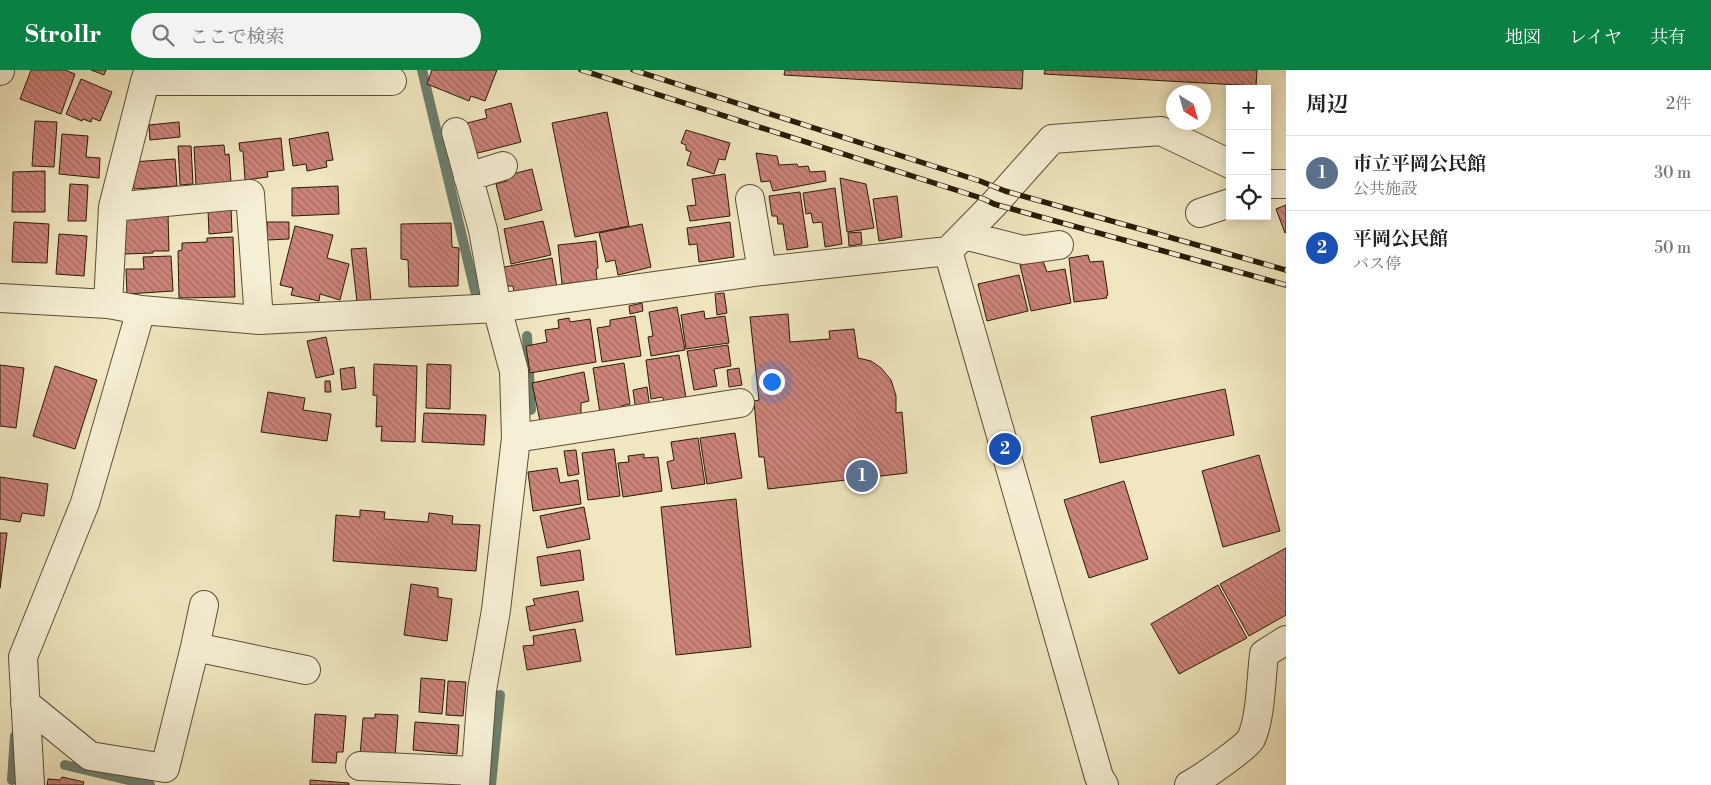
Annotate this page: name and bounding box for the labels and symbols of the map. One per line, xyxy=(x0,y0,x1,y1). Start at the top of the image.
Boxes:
north arrow xyxy=(1166,85,1211,130)
your location xyxy=(759,369,785,395)
pin: 2 xyxy=(989,430,1021,468)
pin: 1 xyxy=(846,457,878,495)

